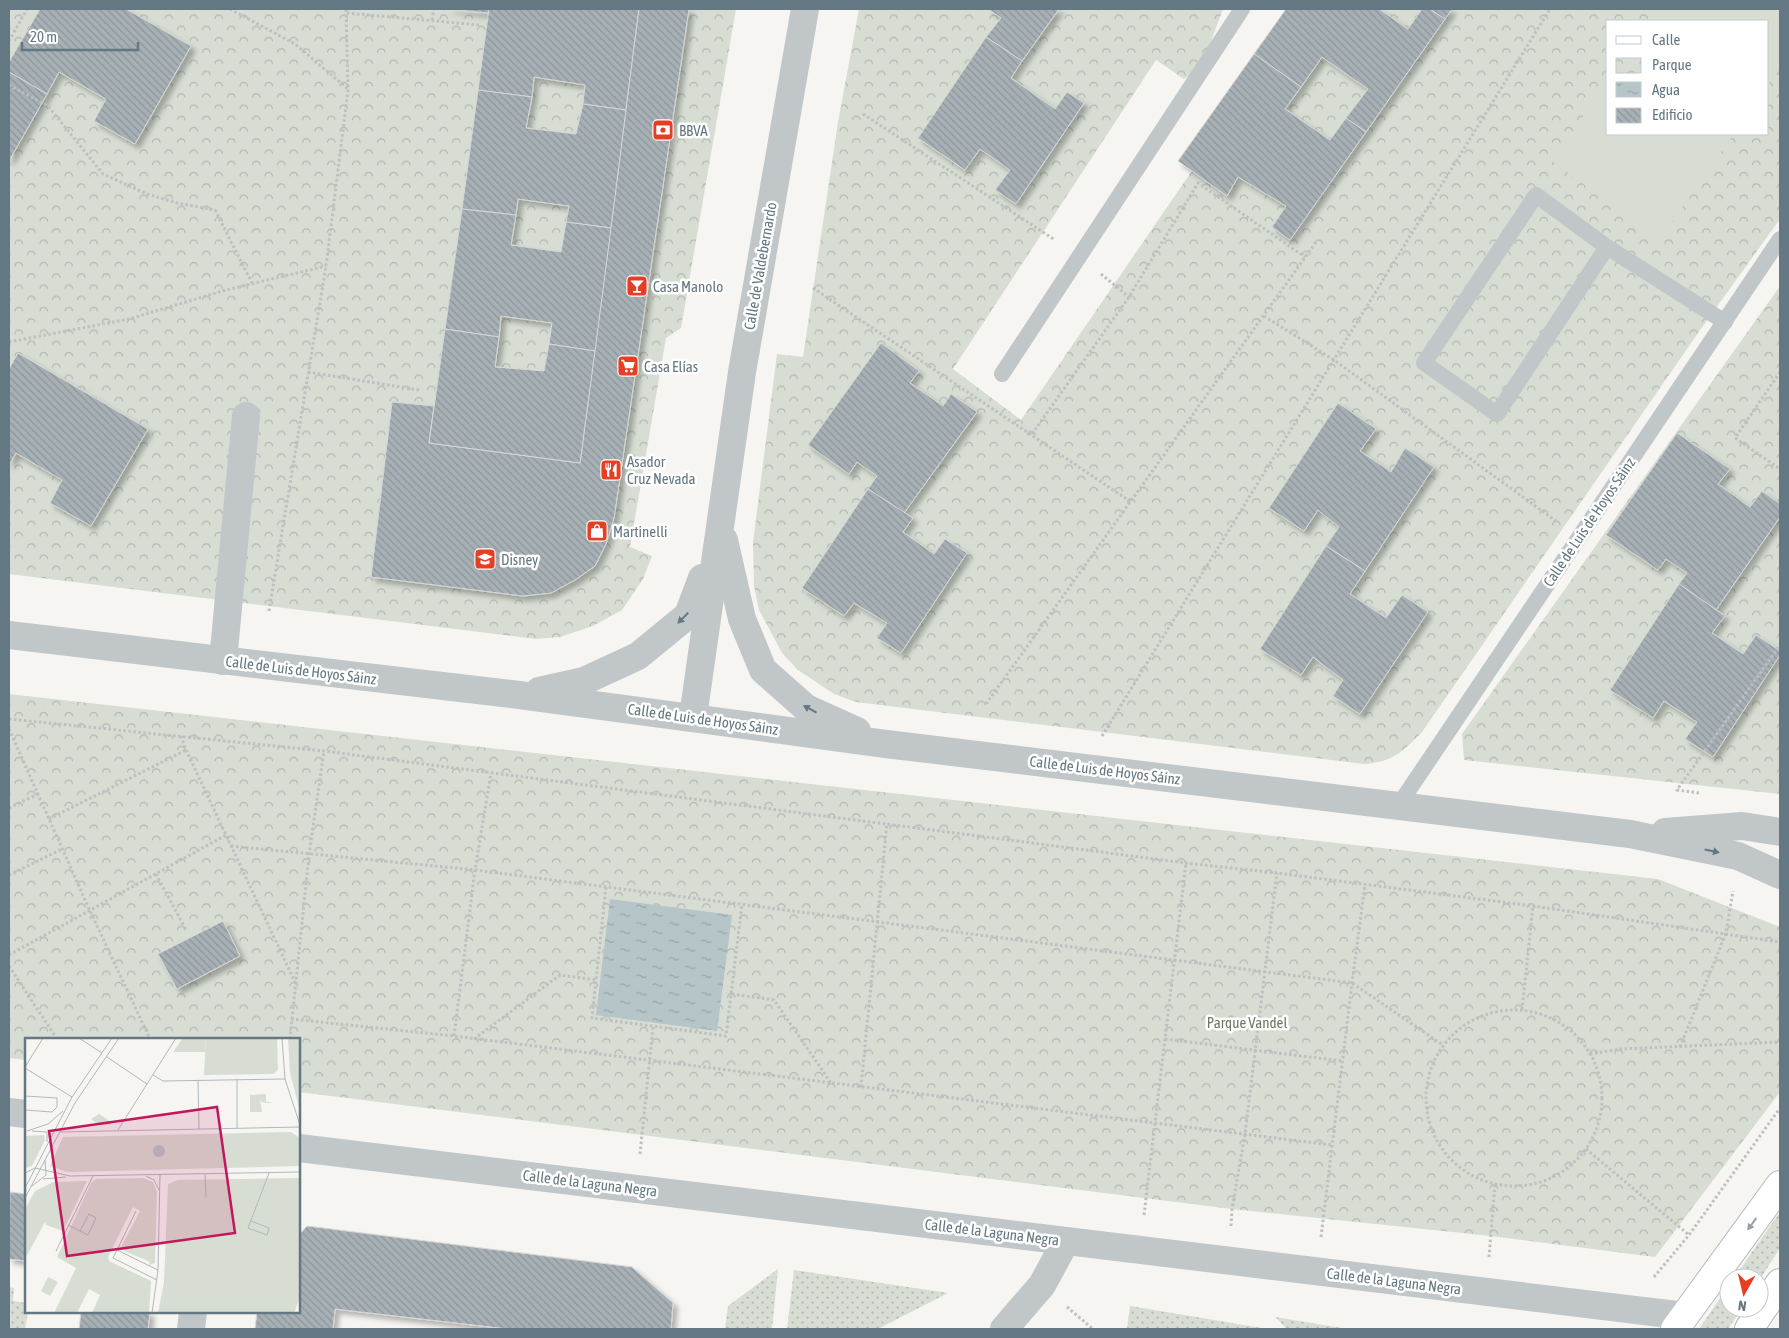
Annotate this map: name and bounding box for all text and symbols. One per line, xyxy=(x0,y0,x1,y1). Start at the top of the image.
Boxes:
scale bar xyxy=(22,20,139,52)
legend xyxy=(1606,20,1769,135)
text: 20 m xyxy=(30,28,57,45)
text: Calle xyxy=(1652,31,1681,48)
text: Parque xyxy=(1652,56,1692,73)
text: Agua xyxy=(1652,81,1680,98)
text: Edificio xyxy=(1652,106,1693,123)
bank icon: BBVA xyxy=(651,118,675,142)
place label: BBVA xyxy=(679,122,708,139)
street label: Calle de Valdebernardo xyxy=(740,201,780,331)
bar icon: Casa Manolo xyxy=(625,274,649,298)
place label: Casa Manolo xyxy=(653,278,723,295)
supermarket icon: Casa Elías xyxy=(616,354,640,378)
place label: Casa Elías xyxy=(644,358,698,375)
place label: Asador Cruz Nevada xyxy=(627,453,696,487)
street label: Calle de Luis de Hoyos Sáinz xyxy=(1540,454,1639,590)
restaurant icon: Asador Cruz Nevada xyxy=(599,458,623,482)
shop icon: Martinelli xyxy=(585,519,609,543)
place label: Martinelli xyxy=(613,523,668,540)
school or university icon: Disney xyxy=(473,547,497,571)
place label: Disney xyxy=(501,551,538,568)
one-way arrow xyxy=(677,612,689,624)
street label: Calle de Luis de Hoyos Sáinz xyxy=(225,652,378,688)
street label: Calle de Luis de Hoyos Sáinz xyxy=(627,700,780,738)
one-way arrow xyxy=(803,705,818,713)
street label: Calle de Luis de Hoyos Sáinz xyxy=(1029,752,1182,788)
one-way arrow xyxy=(1705,847,1720,855)
park label: Parque Vandel xyxy=(1207,1014,1287,1031)
inset map xyxy=(25,1038,300,1313)
street label: Calle de la Laguna Negra xyxy=(522,1166,658,1200)
street label: Calle de la Laguna Negra xyxy=(924,1215,1060,1249)
one-way arrow xyxy=(1746,1217,1757,1230)
street label: Calle de la Laguna Negra xyxy=(1326,1264,1462,1298)
north arrow xyxy=(1719,1268,1769,1318)
text: N xyxy=(1737,1297,1747,1314)

